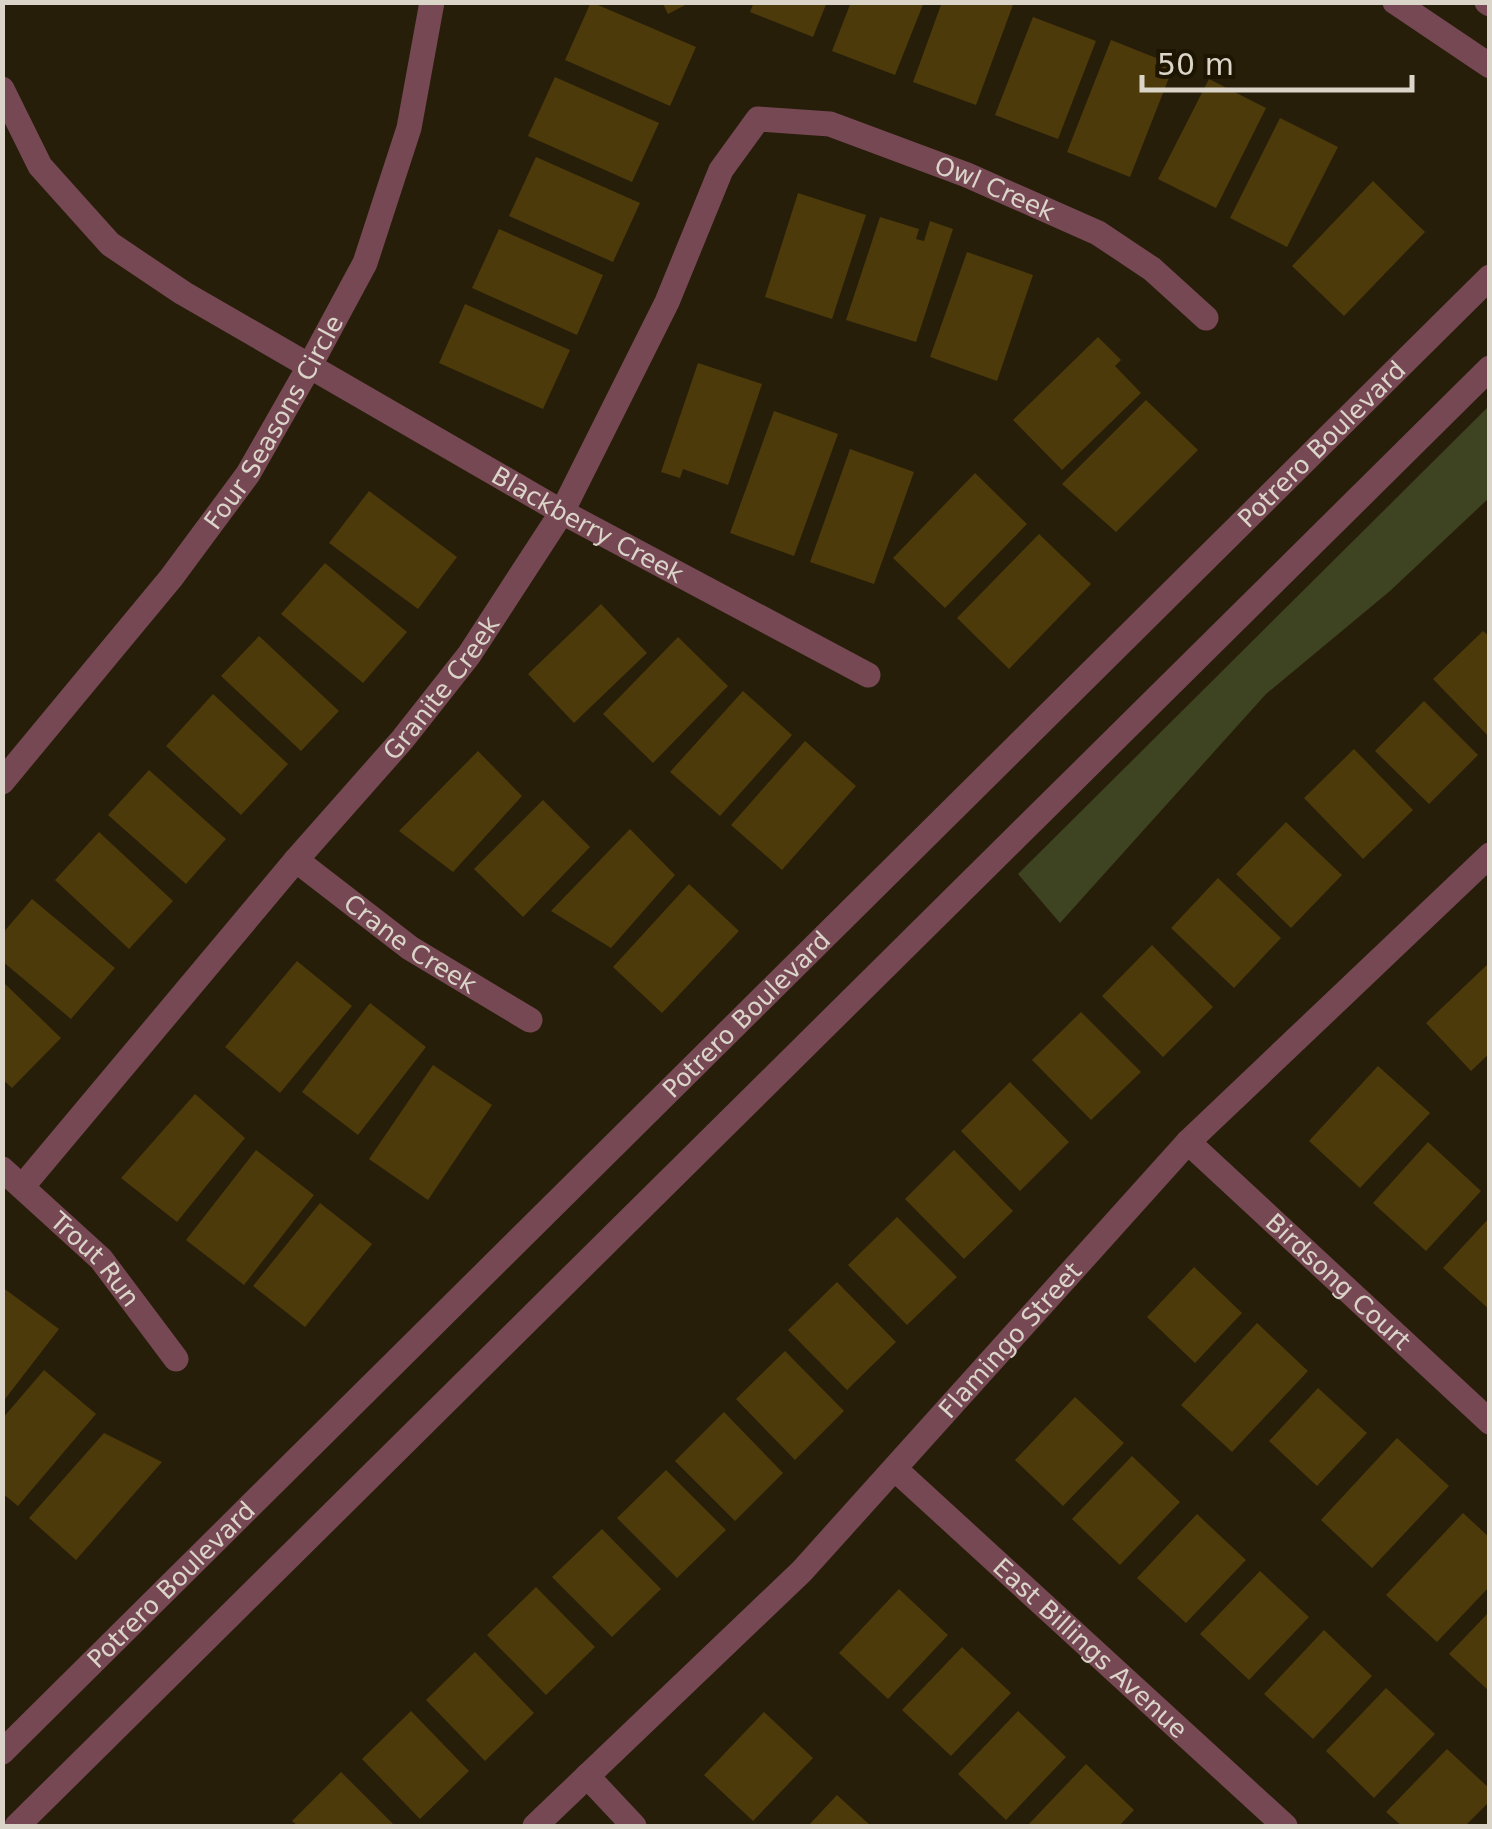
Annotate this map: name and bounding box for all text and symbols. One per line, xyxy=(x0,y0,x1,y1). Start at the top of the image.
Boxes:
scale bar xyxy=(1142,30,1412,92)
text: 50 m xyxy=(1157,47,1234,82)
street label: Owl Creek xyxy=(931,150,1060,227)
street label: Four Seasons Circle xyxy=(198,310,349,535)
street label: Potrero Boulevard xyxy=(1232,355,1411,533)
street label: Blackberry Creek xyxy=(487,460,689,589)
street label: Granite Creek xyxy=(377,610,505,766)
street label: Crane Creek xyxy=(338,888,483,999)
street label: Potrero Boulevard xyxy=(657,925,836,1103)
street label: Trout Run xyxy=(44,1205,146,1312)
street label: Birdsong Court xyxy=(1260,1207,1417,1356)
street label: Flamingo Street xyxy=(933,1256,1087,1424)
street label: Potrero Boulevard xyxy=(81,1495,261,1674)
street label: East Billings Avenue xyxy=(988,1552,1193,1744)

